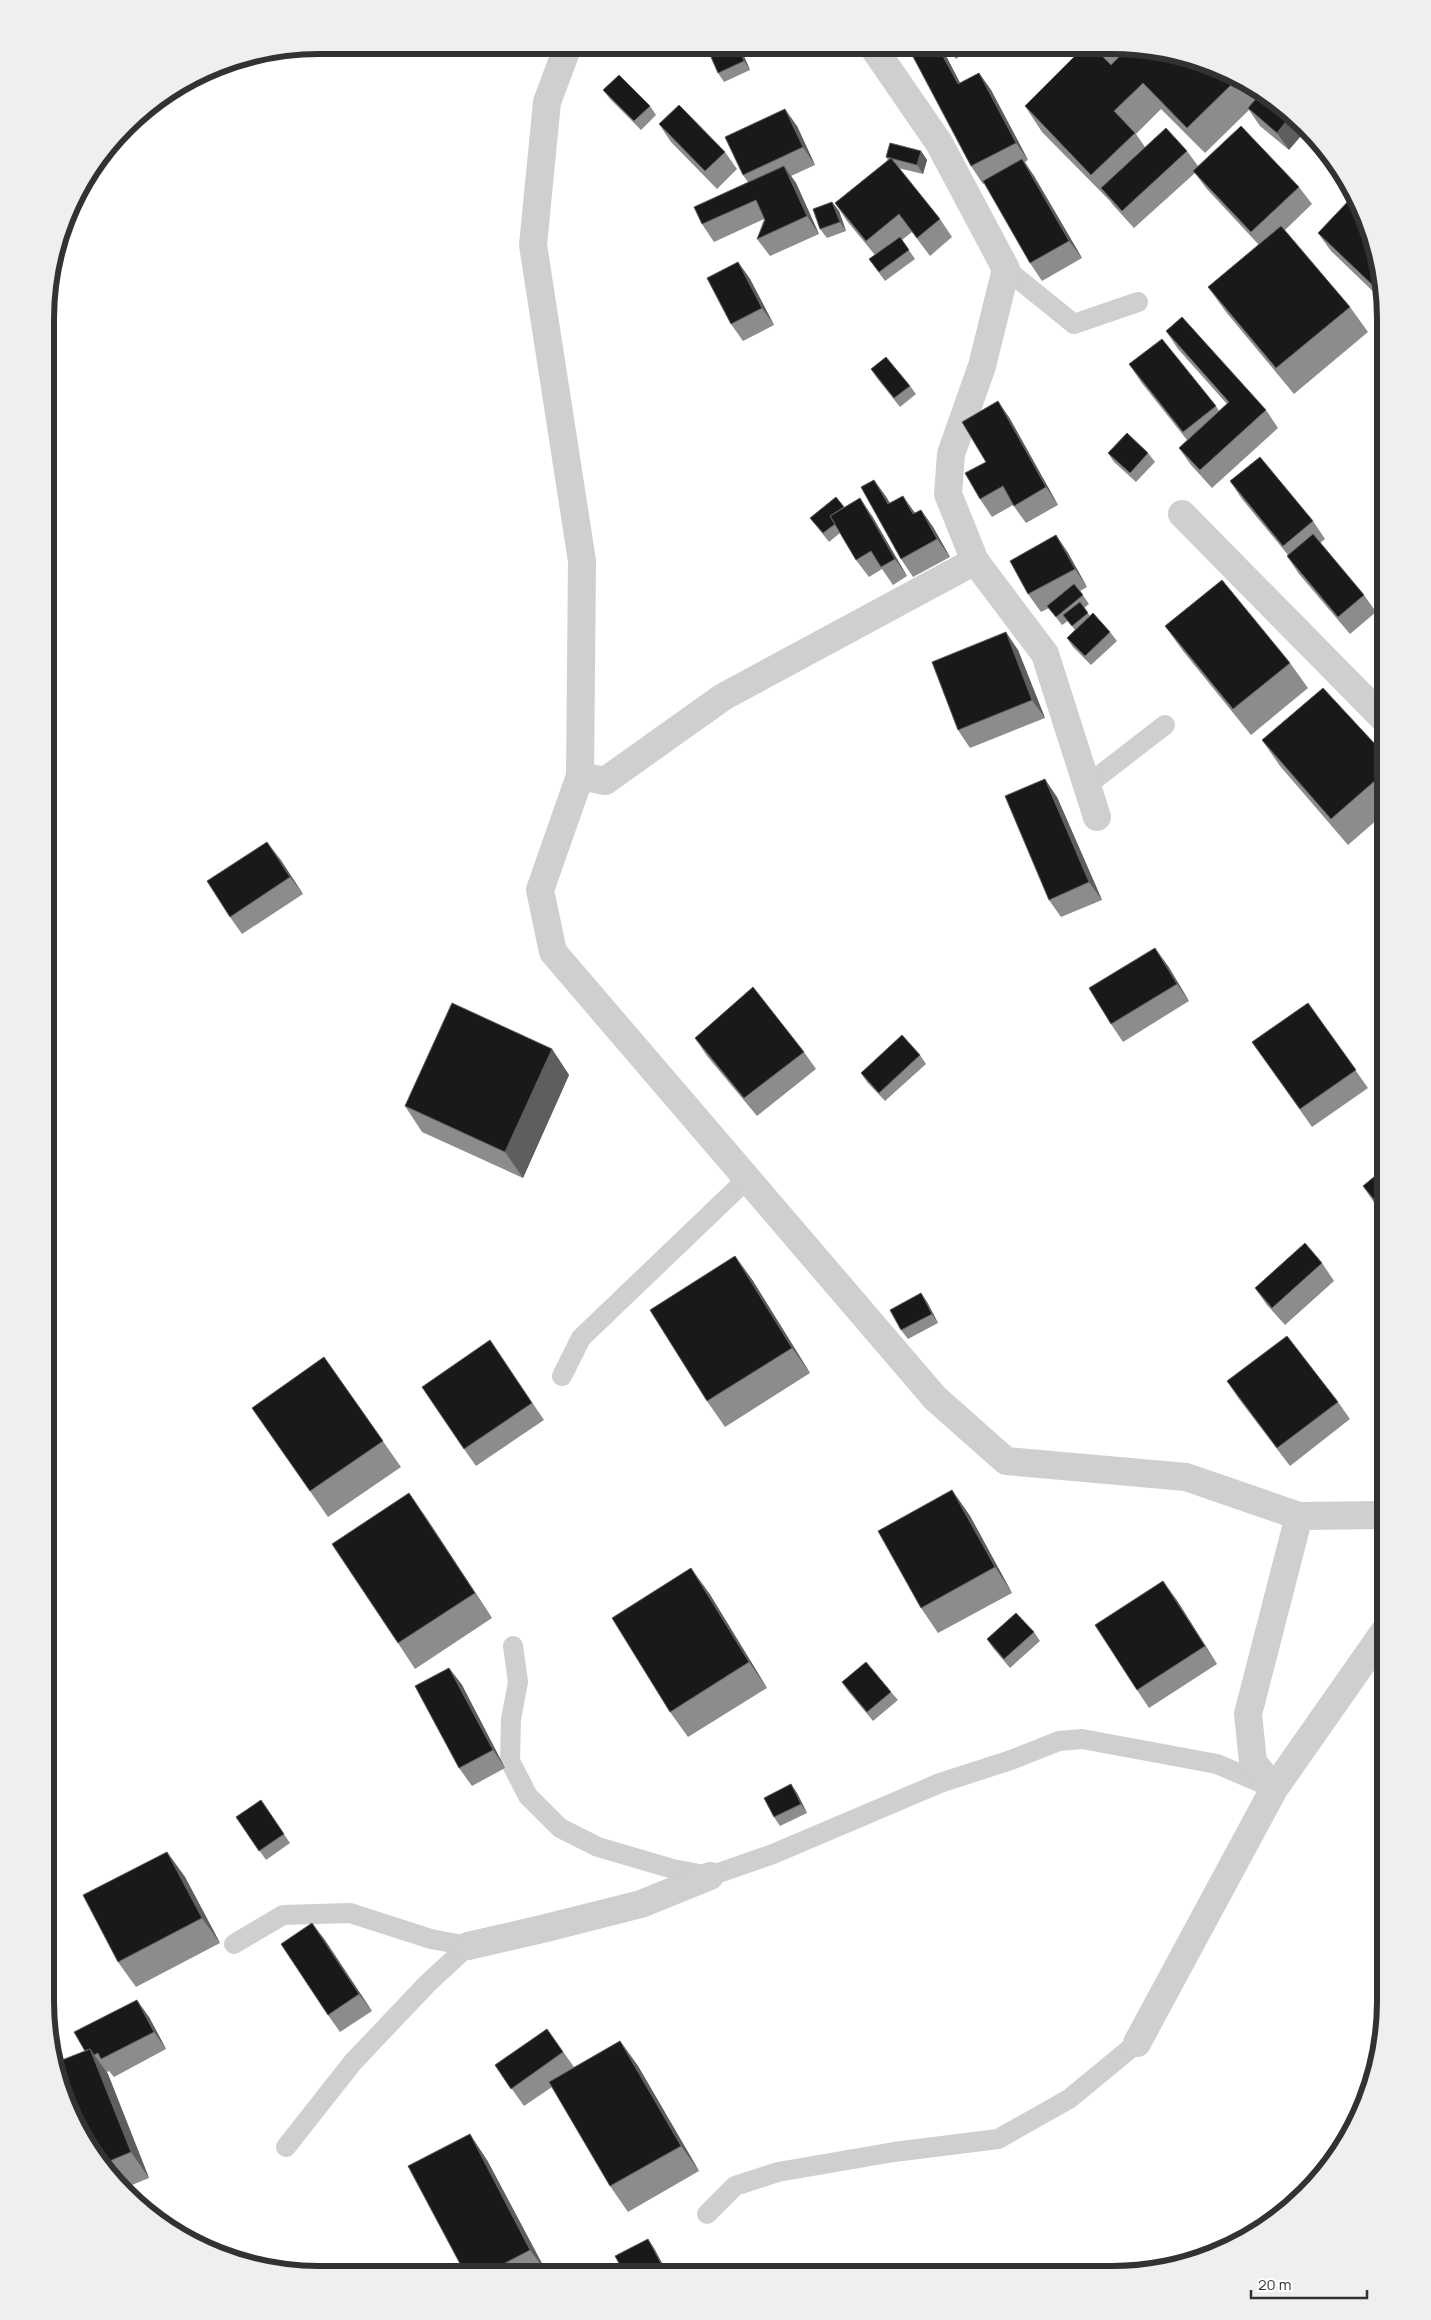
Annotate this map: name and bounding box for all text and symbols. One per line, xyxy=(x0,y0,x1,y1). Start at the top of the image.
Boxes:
scale bar xyxy=(1251,2268,1367,2300)
text: 20 m xyxy=(1258,2274,1291,2295)

